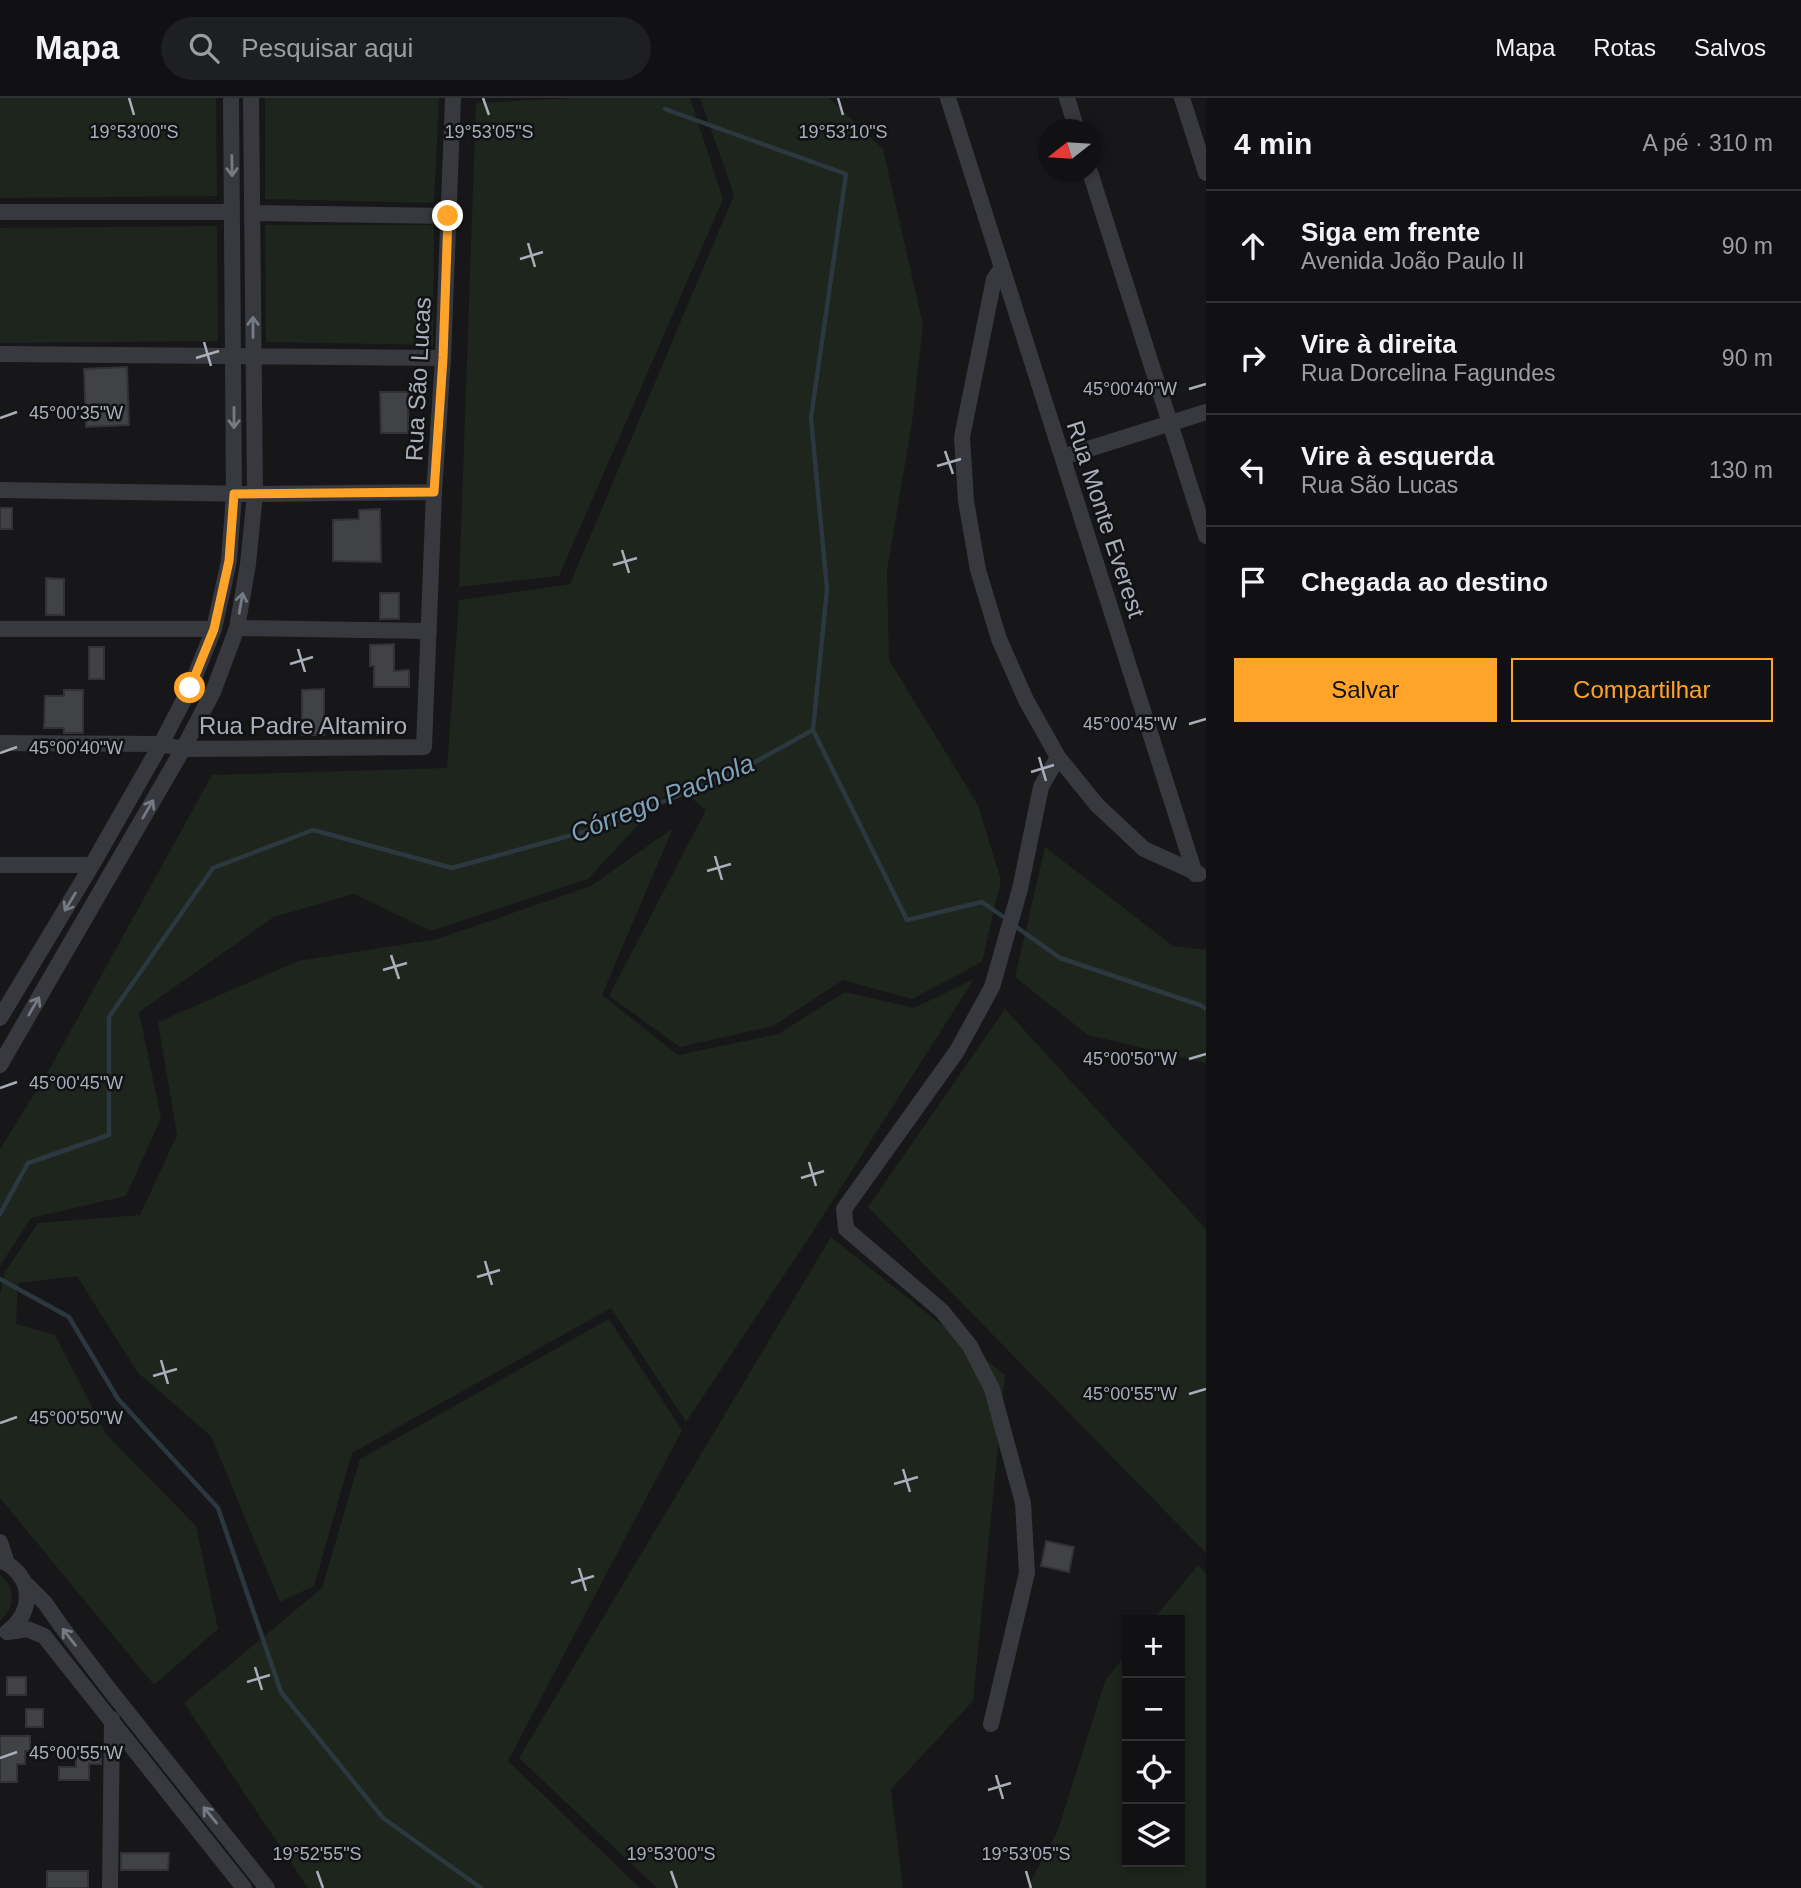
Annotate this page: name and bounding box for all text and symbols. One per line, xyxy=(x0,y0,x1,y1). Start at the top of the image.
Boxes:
search box xyxy=(161,17,651,80)
text: Mapa xyxy=(35,29,119,66)
icon: search xyxy=(185,29,223,67)
text: Pesquisar aqui xyxy=(241,33,413,63)
text: Mapa xyxy=(1495,34,1555,61)
text: Rotas xyxy=(1593,34,1656,61)
text: Salvos xyxy=(1694,34,1766,61)
north arrow xyxy=(1038,119,1101,182)
text: 19°53'00"S xyxy=(89,122,179,142)
text: 19°53'05"S xyxy=(444,122,534,142)
text: 19°53'10"S xyxy=(798,122,888,142)
text: 4 min xyxy=(1234,127,1312,160)
text: A pé · 310 m xyxy=(1643,130,1773,156)
one-way arrow xyxy=(225,154,239,177)
route end xyxy=(432,200,463,231)
text: Siga em frente xyxy=(1301,217,1480,247)
icon: ahead xyxy=(1234,227,1272,265)
text: 90 m xyxy=(1722,233,1773,259)
text: Avenida João Paulo II xyxy=(1301,248,1524,274)
street label: Rua São Lucas xyxy=(400,296,436,462)
one-way arrow xyxy=(246,316,260,339)
text: Vire à direita xyxy=(1301,329,1457,359)
icon: right xyxy=(1234,339,1272,377)
text: 90 m xyxy=(1722,345,1773,371)
text: Rua Dorcelina Fagundes xyxy=(1301,360,1555,386)
text: 45°00'40"W xyxy=(1083,379,1177,399)
text: 45°00'35"W xyxy=(29,403,123,423)
one-way arrow xyxy=(227,406,241,429)
street label: Rua Monte Everest xyxy=(1061,417,1151,621)
text: Vire à esquerda xyxy=(1301,441,1494,471)
icon: left xyxy=(1234,451,1272,489)
text: 130 m xyxy=(1709,457,1773,483)
text: Rua São Lucas xyxy=(1301,472,1458,498)
icon: arrive xyxy=(1234,563,1272,601)
text: Chegada ao destino xyxy=(1301,567,1548,597)
one-way arrow xyxy=(235,592,248,615)
button: Salvar xyxy=(1234,658,1497,722)
button: Compartilhar xyxy=(1511,658,1773,722)
route start xyxy=(174,672,205,703)
street label: Rua Padre Altamiro xyxy=(199,712,407,739)
text: 45°00'45"W xyxy=(1083,714,1177,734)
text: 45°00'40"W xyxy=(29,738,123,758)
water label: Córrego Pachola xyxy=(566,748,758,848)
one-way arrow xyxy=(142,799,155,820)
one-way arrow xyxy=(62,891,76,911)
one-way arrow xyxy=(28,996,41,1017)
text: 45°00'50"W xyxy=(1083,1049,1177,1069)
text: 45°00'45"W xyxy=(29,1073,123,1093)
text: 45°00'55"W xyxy=(1083,1384,1177,1404)
text: 45°00'50"W xyxy=(29,1408,123,1428)
map controls xyxy=(1122,1615,1185,1867)
button: + xyxy=(1122,1615,1185,1678)
one-way arrow xyxy=(61,1628,76,1646)
button: − xyxy=(1122,1678,1185,1741)
button: locate xyxy=(1122,1741,1185,1804)
text: 45°00'55"W xyxy=(29,1743,123,1763)
button: layers xyxy=(1122,1804,1185,1867)
one-way arrow xyxy=(203,1806,218,1825)
text: 19°52'55"S xyxy=(272,1844,362,1864)
text: 19°53'00"S xyxy=(626,1844,716,1864)
text: 19°53'05"S xyxy=(981,1844,1071,1864)

